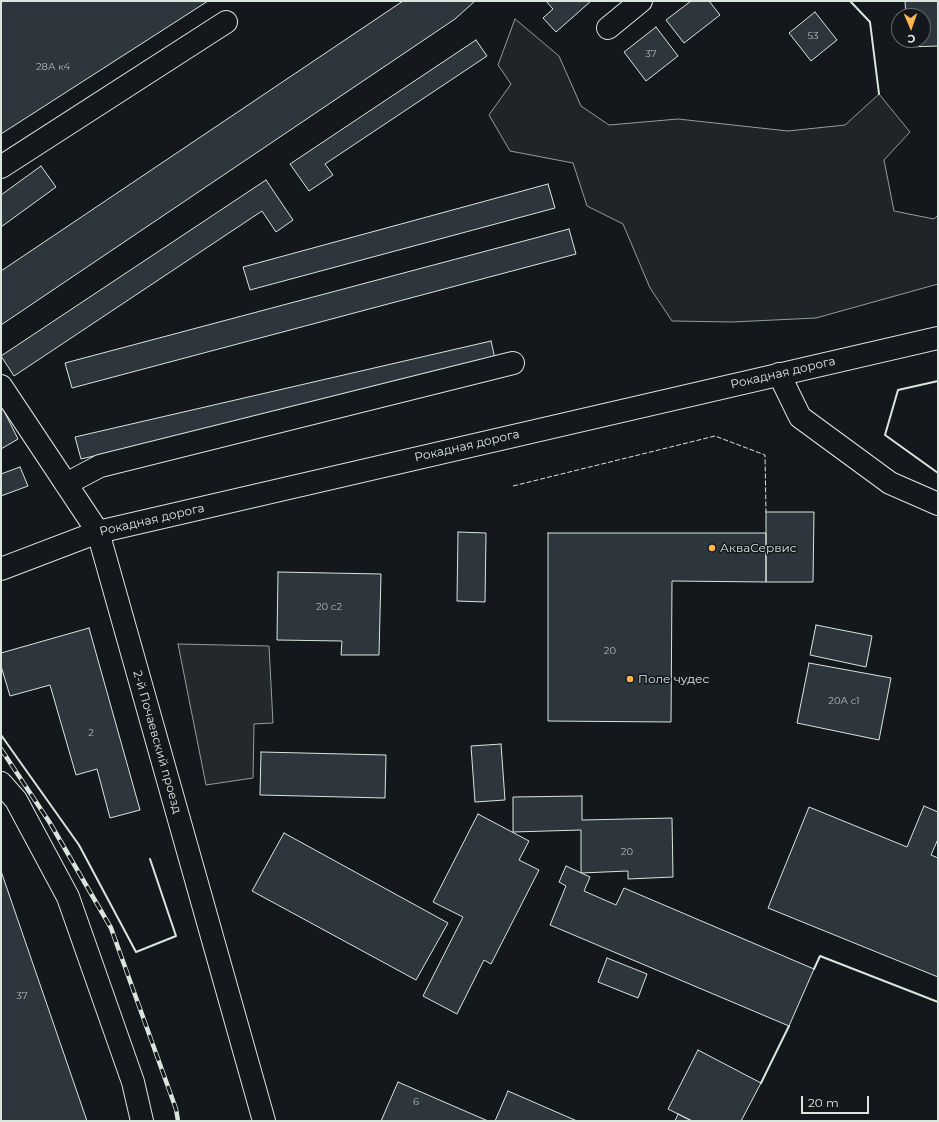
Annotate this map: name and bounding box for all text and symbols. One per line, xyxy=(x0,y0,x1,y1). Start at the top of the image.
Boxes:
north arrow xyxy=(891,8,931,48)
house number: 53 xyxy=(807,30,819,42)
text: С xyxy=(907,32,916,46)
house number: 37 xyxy=(645,48,657,60)
house number: 28А к4 xyxy=(36,61,70,73)
street label: Рокадная дорога xyxy=(729,354,837,392)
street label: Рокадная дорога xyxy=(413,427,521,465)
street label: Рокадная дорога xyxy=(98,501,206,539)
place label: АкваСервис xyxy=(720,541,796,555)
marker: АкваСервис xyxy=(707,543,717,553)
house number: 20 с2 xyxy=(316,601,342,613)
house number: 20 xyxy=(604,645,616,657)
street label: 2-й Почаевский проезд xyxy=(130,669,184,815)
place label: Поле чудес xyxy=(638,672,709,686)
marker: Поле чудес xyxy=(625,674,635,684)
house number: 20А с1 xyxy=(828,695,860,707)
house number: 2 xyxy=(88,727,94,739)
house number: 20 xyxy=(621,846,633,858)
house number: 37 xyxy=(16,990,28,1002)
scale bar xyxy=(803,1088,871,1114)
text: 20 m xyxy=(808,1095,839,1110)
house number: 6 xyxy=(413,1096,419,1108)

